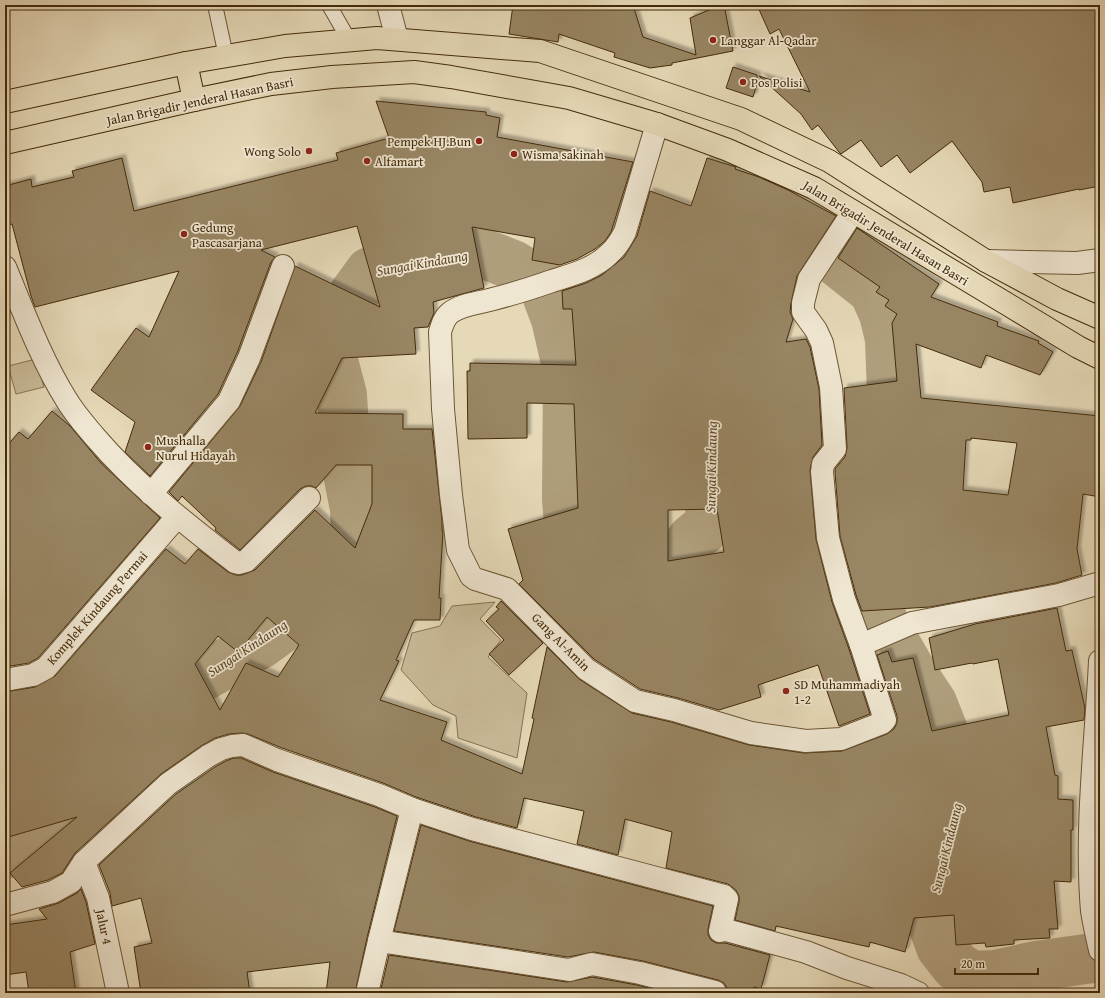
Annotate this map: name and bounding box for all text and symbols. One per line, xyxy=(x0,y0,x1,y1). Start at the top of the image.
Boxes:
place label: Langgar Al-Qadar xyxy=(721,31,817,50)
marker: Langgar Al-Qadar xyxy=(708,35,718,45)
street label: Jalan Brigadir Jenderal Hasan Basri xyxy=(103,72,295,130)
place label: Pos Polisi xyxy=(751,73,803,92)
marker: Pos Polisi xyxy=(738,77,748,87)
place label: Pempek HJ.Bun xyxy=(387,132,472,151)
marker: Pempek HJ.Bun xyxy=(474,136,484,146)
place label: Wong Solo xyxy=(244,142,301,161)
place label: Wisma sakinah xyxy=(522,145,604,164)
marker: Wong Solo xyxy=(304,146,314,156)
marker: Wisma sakinah xyxy=(509,149,519,159)
place label: Alfamart xyxy=(375,152,424,171)
marker: Alfamart xyxy=(362,156,372,166)
street label: Jalan Brigadir Jenderal Hasan Basri xyxy=(798,175,973,290)
place label: Gedung Pascasarjana xyxy=(192,218,263,252)
marker: Gedung Pascasarjana xyxy=(179,229,189,239)
water label: Sungai Kindaung xyxy=(375,245,470,281)
water label: Sungai Kindaung xyxy=(700,420,722,513)
place label: Mushalla Nurul Hidayah xyxy=(156,431,236,465)
marker: Mushalla Nurul Hidayah xyxy=(143,442,153,452)
street label: Komplek Kindaung Permai xyxy=(42,547,152,669)
street label: Gang Al-Amin xyxy=(527,608,595,676)
water label: Sungai Kindaung xyxy=(203,614,292,681)
place label: SD Muhammadiyah 1-2 xyxy=(794,675,901,709)
marker: SD Muhammadiyah 1-2 xyxy=(781,686,791,696)
water label: Sungai Kindaung xyxy=(925,800,967,895)
street label: Jalur 4 xyxy=(91,906,117,946)
scale bar xyxy=(955,950,1038,976)
text: 20 m xyxy=(961,955,985,972)

